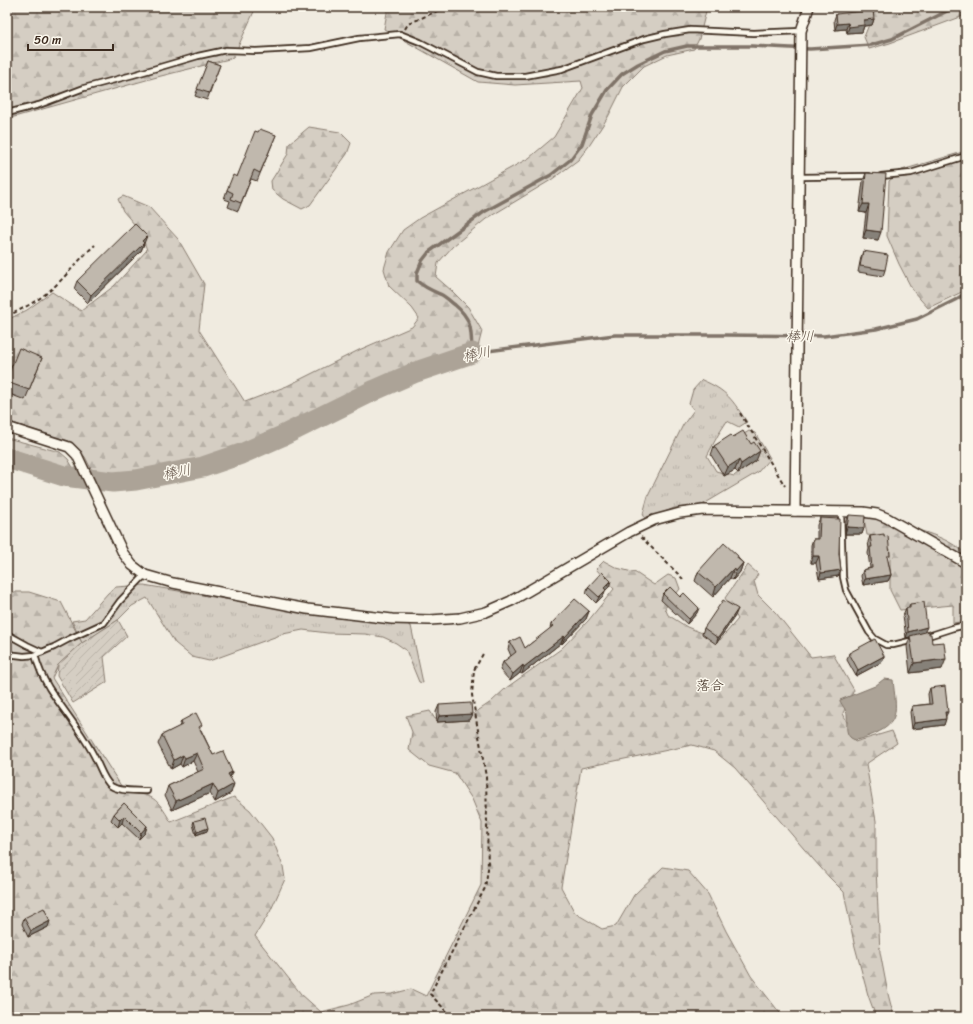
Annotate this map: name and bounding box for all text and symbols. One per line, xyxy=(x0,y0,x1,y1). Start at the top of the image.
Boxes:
scale bar xyxy=(28,26,113,52)
text: 50 m xyxy=(34,29,61,51)
water label: 棒川 xyxy=(786,324,814,349)
water label: 棒川 xyxy=(461,339,493,369)
water label: 棒川 xyxy=(161,457,193,487)
district label: 落合 xyxy=(696,673,724,698)

